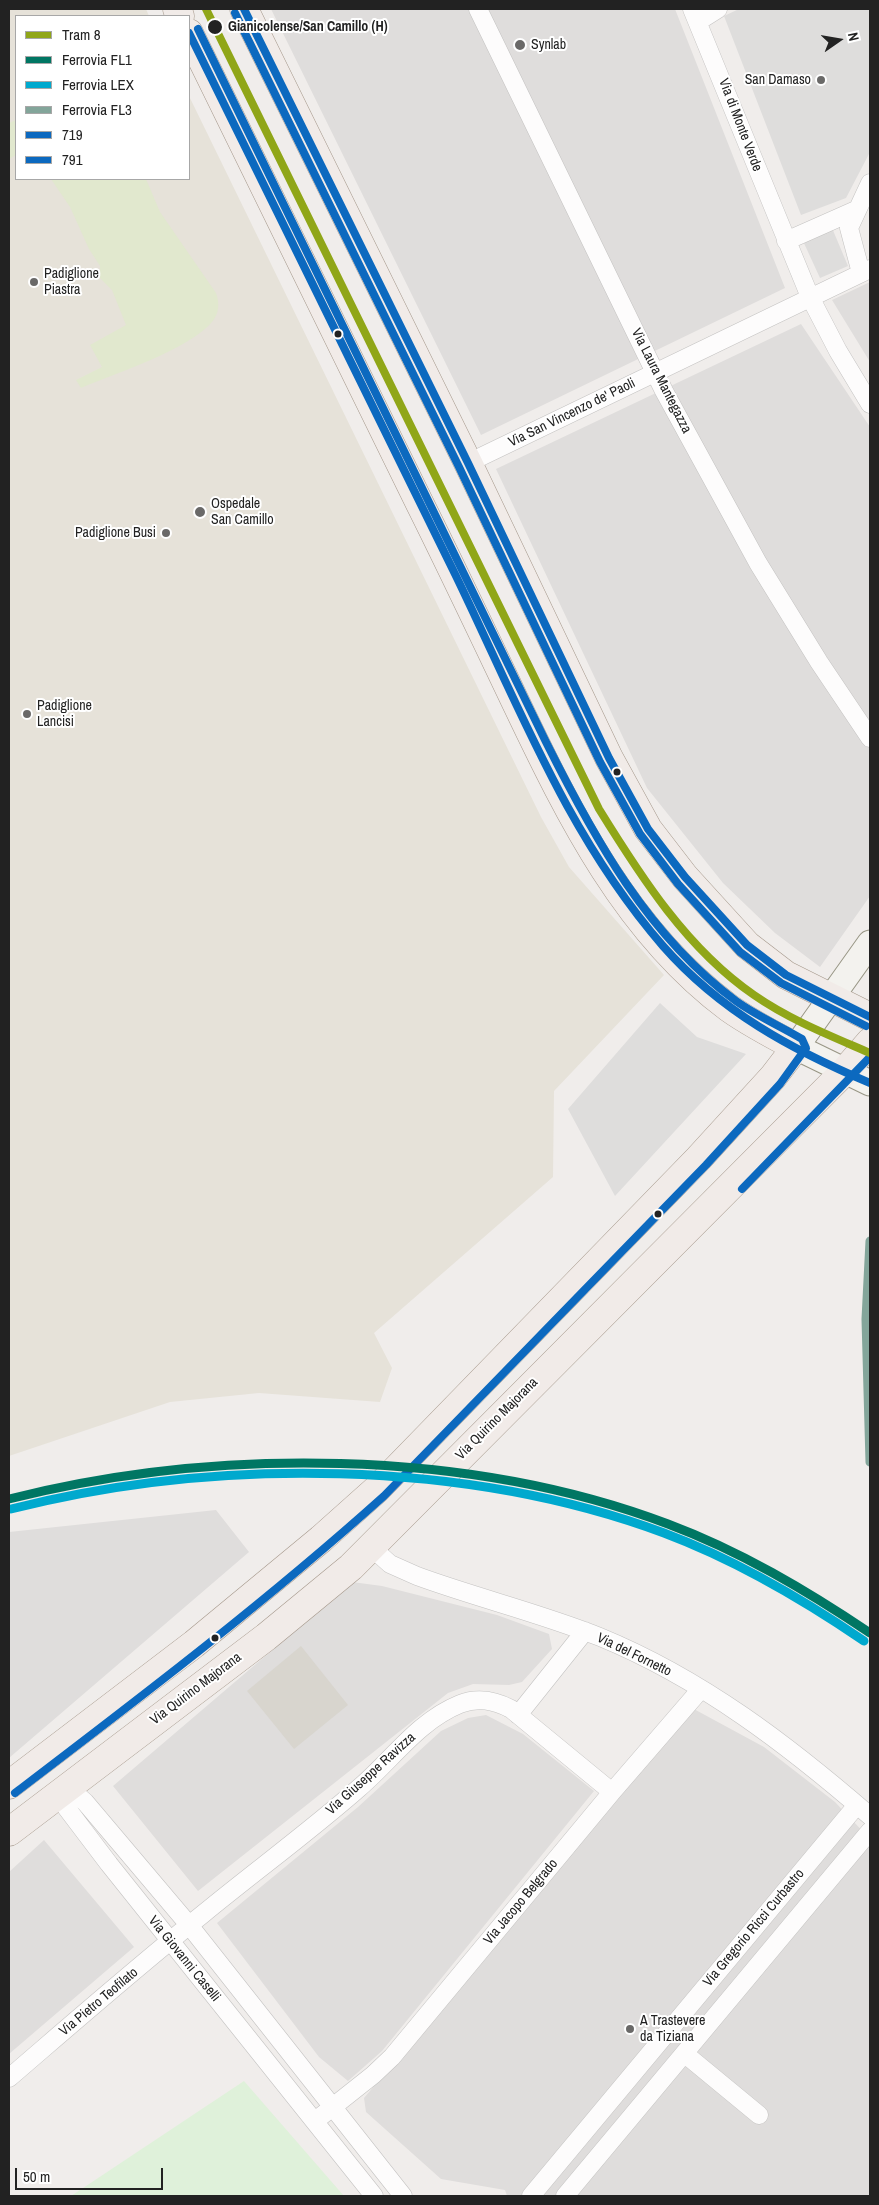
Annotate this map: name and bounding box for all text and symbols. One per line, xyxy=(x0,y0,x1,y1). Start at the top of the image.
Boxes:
legend xyxy=(15,15,190,180)
north arrow xyxy=(814,15,864,65)
marker: Gianicolense/San Camillo (H) xyxy=(206,18,224,36)
place label: Gianicolense/San Camillo (H) xyxy=(228,19,388,35)
text: Tram 8 xyxy=(62,24,101,45)
text: N xyxy=(844,31,863,43)
place label: Synlab xyxy=(531,37,566,53)
marker: Synlab xyxy=(513,38,527,52)
text: Ferrovia FL1 xyxy=(62,49,132,70)
place label: San Damaso xyxy=(745,72,811,88)
text: Ferrovia LEX xyxy=(62,74,134,95)
marker: San Damaso xyxy=(815,74,827,86)
street label: Via di Monte Verde xyxy=(715,76,765,174)
text: Ferrovia FL3 xyxy=(62,99,132,120)
text: 719 xyxy=(62,124,83,145)
text: 791 xyxy=(62,149,83,170)
place label: Padiglione Piastra xyxy=(44,266,99,298)
marker: Padiglione Piastra xyxy=(28,276,40,288)
street label: Via Laura Mantegazza xyxy=(627,326,695,436)
unlabelled marker xyxy=(333,329,343,339)
street label: Via San Vincenzo de' Paoli xyxy=(506,375,638,451)
place label: Ospedale San Camillo xyxy=(211,496,274,528)
marker: Ospedale San Camillo xyxy=(193,505,207,519)
place label: Padiglione Busi xyxy=(75,525,156,541)
marker: Padiglione Busi xyxy=(160,527,172,539)
place label: Padiglione Lancisi xyxy=(37,698,92,730)
marker: Padiglione Lancisi xyxy=(21,708,33,720)
unlabelled marker xyxy=(612,767,622,777)
unlabelled marker xyxy=(653,1209,663,1219)
street label: Via Quirino Majorana xyxy=(452,1374,542,1464)
street label: Via del Fornetto xyxy=(594,1630,674,1680)
unlabelled marker xyxy=(210,1633,220,1643)
street label: Via Quirino Majorana xyxy=(147,1649,245,1729)
street label: Via Giuseppe Ravizza xyxy=(323,1729,419,1819)
street label: Via Jacopo Belgrado xyxy=(480,1856,562,1948)
street label: Via Gregorio Ricci Curbastro xyxy=(700,1866,808,1990)
street label: Via Giovanni Caselli xyxy=(144,1913,224,2005)
street label: Via Pietro Teofilato xyxy=(56,1964,142,2040)
place label: A Trastevere da Tiziana xyxy=(640,2013,705,2045)
marker: A Trastevere da Tiziana xyxy=(624,2023,636,2035)
scale bar xyxy=(18,2158,165,2190)
text: 50 m xyxy=(23,2166,50,2187)

